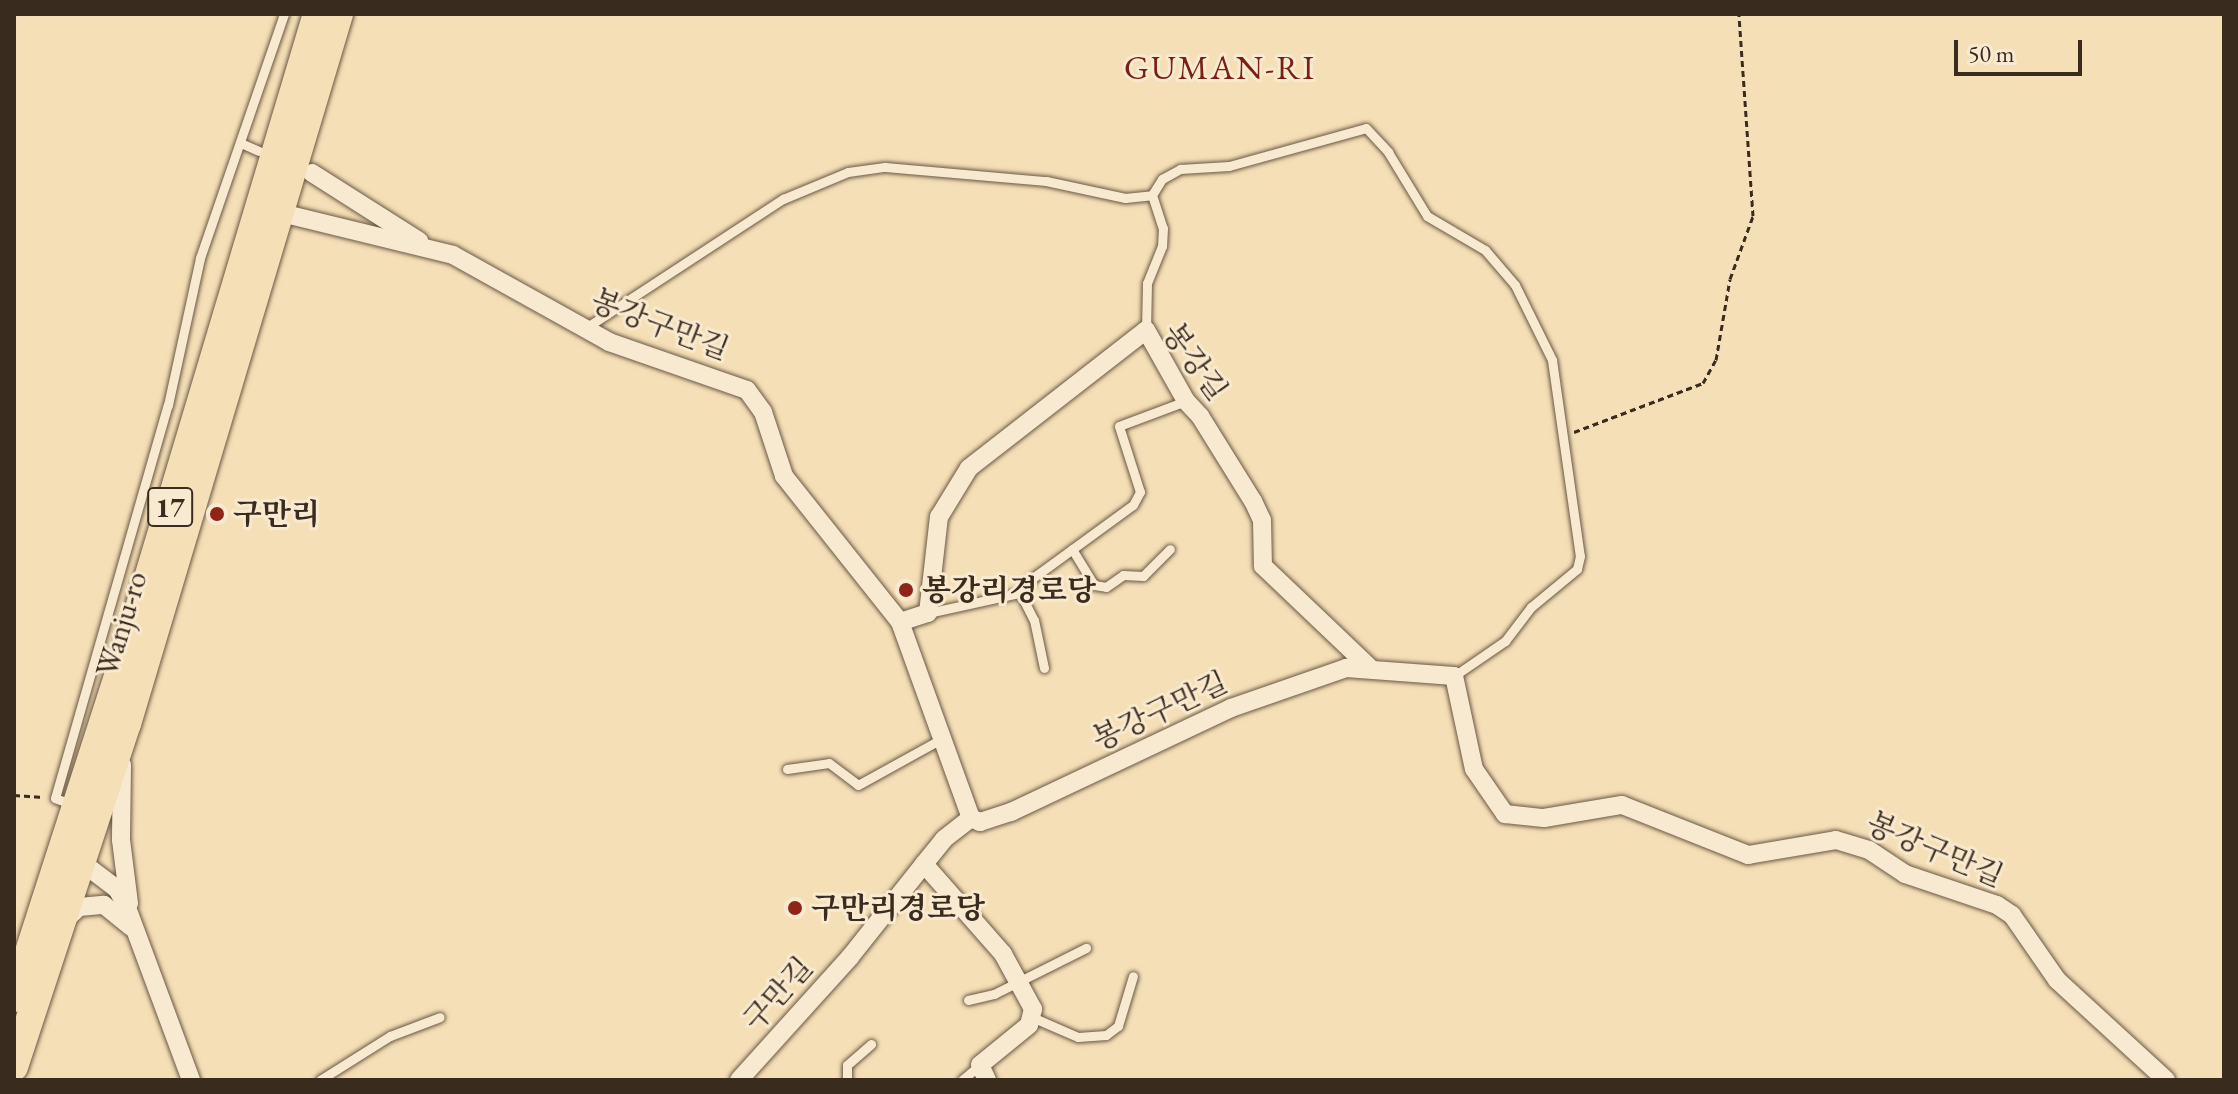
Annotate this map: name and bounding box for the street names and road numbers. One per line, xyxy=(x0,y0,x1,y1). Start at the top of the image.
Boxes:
street label: 봉강구만길 xyxy=(586,282,734,368)
street label: 봉강길 xyxy=(1155,316,1235,408)
road number: 17 xyxy=(146,483,194,531)
street label: Wanju-ro xyxy=(89,567,155,681)
street label: 봉강구만길 xyxy=(1087,664,1233,758)
street label: 봉강구만길 xyxy=(1861,805,2009,895)
street label: 구만길 xyxy=(736,950,820,1038)

